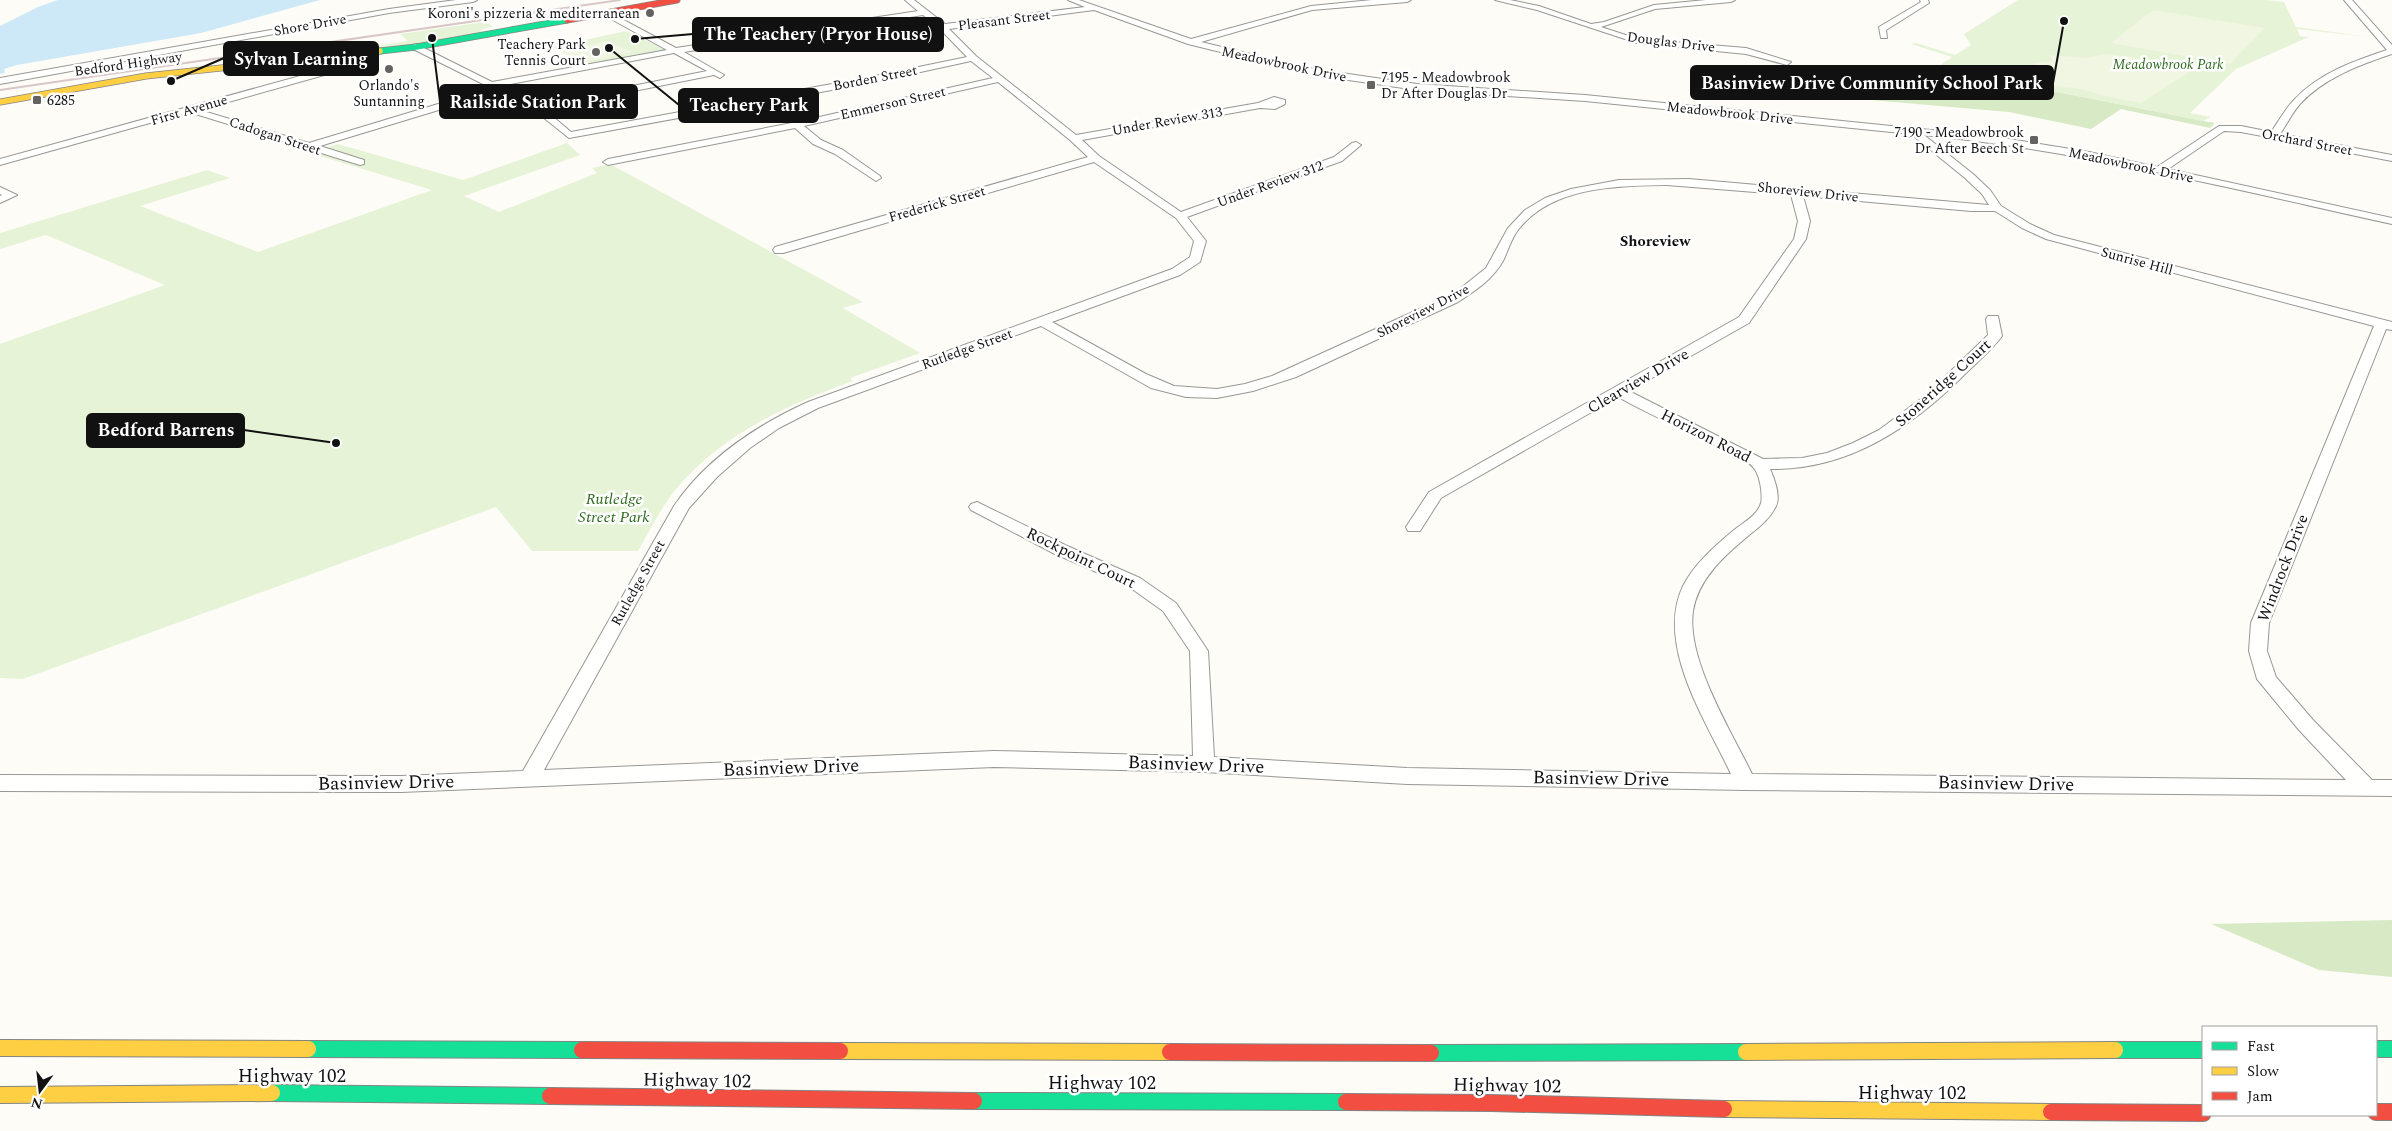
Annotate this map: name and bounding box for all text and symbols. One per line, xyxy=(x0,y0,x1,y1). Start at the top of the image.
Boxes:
place label: Koroni's pizzeria & mediterranean xyxy=(427,3,640,24)
street label: Pleasant Street xyxy=(957,4,1051,36)
marker: Koroni's pizzeria & mediterranean xyxy=(644,7,656,19)
street label: Shore Drive xyxy=(272,8,348,42)
callout: The Teachery (Pryor House) xyxy=(693,18,943,51)
text: The Teachery (Pryor House) xyxy=(703,21,933,48)
street label: Douglas Drive xyxy=(1626,26,1716,58)
place label: Teachery Park Tennis Court xyxy=(497,34,586,71)
street label: Meadowbrook Drive xyxy=(1220,41,1349,88)
callout: Sylvan Learning xyxy=(224,42,378,75)
street label: Bedford Highway xyxy=(73,46,184,82)
text: Sylvan Learning xyxy=(234,46,368,73)
marker: Teachery Park Tennis Court xyxy=(590,46,602,58)
park label: Meadowbrook Park xyxy=(2112,54,2224,75)
street label: Borden Street xyxy=(831,60,919,96)
marker: Orlando's Suntanning xyxy=(383,63,395,75)
callout: Basinview Drive Community School Park xyxy=(1691,66,2053,99)
place label: 7195 - Meadowbrook Dr After Douglas Dr xyxy=(1381,67,1511,104)
text: Basinview Drive Community School Park xyxy=(1701,70,2043,97)
place label: Orlando's Suntanning xyxy=(353,75,425,112)
marker: 7195 - Meadowbrook Dr After Douglas Dr xyxy=(1365,79,1377,91)
street label: Emmerson Street xyxy=(838,81,948,125)
callout: Railside Station Park xyxy=(440,85,637,118)
street label: First Avenue xyxy=(148,89,230,131)
text: Railside Station Park xyxy=(450,89,627,116)
callout: Teachery Park xyxy=(679,89,818,122)
place label: 6285 xyxy=(47,90,75,111)
text: Teachery Park xyxy=(689,92,809,119)
marker: 6285 xyxy=(31,94,43,106)
street label: Meadowbrook Drive xyxy=(1666,96,1795,130)
street label: Under Review 313 xyxy=(1110,101,1224,141)
street label: Cadogan Street xyxy=(227,111,324,161)
place label: 7190 - Meadowbrook Dr After Beech St xyxy=(1894,122,2024,159)
street label: Orchard Street xyxy=(2260,123,2354,161)
marker: 7190 - Meadowbrook Dr After Beech St xyxy=(2028,134,2040,146)
street label: Meadowbrook Drive xyxy=(2067,142,2196,189)
street label: Under Review 312 xyxy=(1214,155,1326,213)
street label: Shoreview Drive xyxy=(1756,176,1860,208)
street label: Frederick Street xyxy=(886,180,988,228)
district label: Shoreview xyxy=(1620,230,1691,253)
street label: Sunrise Hill xyxy=(2099,241,2175,281)
street label: Shoreview Drive xyxy=(1373,278,1473,343)
street label: Rutledge Street xyxy=(919,323,1015,375)
street label: Stoneridge Court xyxy=(1890,333,1997,433)
street label: Clearview Drive xyxy=(1583,342,1693,420)
street label: Horizon Road xyxy=(1657,403,1755,469)
callout: Bedford Barrens xyxy=(87,414,244,447)
text: Bedford Barrens xyxy=(97,417,235,444)
park label: Rutledge Street Park xyxy=(578,487,650,529)
street label: Windrock Drive xyxy=(2251,511,2315,625)
street label: Rockpoint Court xyxy=(1022,521,1140,595)
street label: Rutledge Street xyxy=(606,536,670,630)
street label: Basinview Drive xyxy=(1127,748,1265,782)
street label: Basinview Drive xyxy=(722,751,860,785)
street label: Basinview Drive xyxy=(1532,763,1670,795)
street label: Basinview Drive xyxy=(317,767,455,799)
street label: Basinview Drive xyxy=(1937,768,2075,800)
legend xyxy=(2202,1026,2377,1116)
text: Fast xyxy=(2247,1035,2275,1058)
text: Slow xyxy=(2247,1060,2279,1083)
street label: Highway 102 xyxy=(238,1062,346,1091)
north arrow xyxy=(15,1066,65,1116)
street label: Highway 102 xyxy=(643,1066,751,1096)
street label: Highway 102 xyxy=(1048,1069,1156,1098)
street label: Highway 102 xyxy=(1453,1071,1561,1101)
street label: Highway 102 xyxy=(1858,1079,1966,1108)
text: Jam xyxy=(2247,1085,2273,1108)
text: N xyxy=(29,1091,45,1115)

